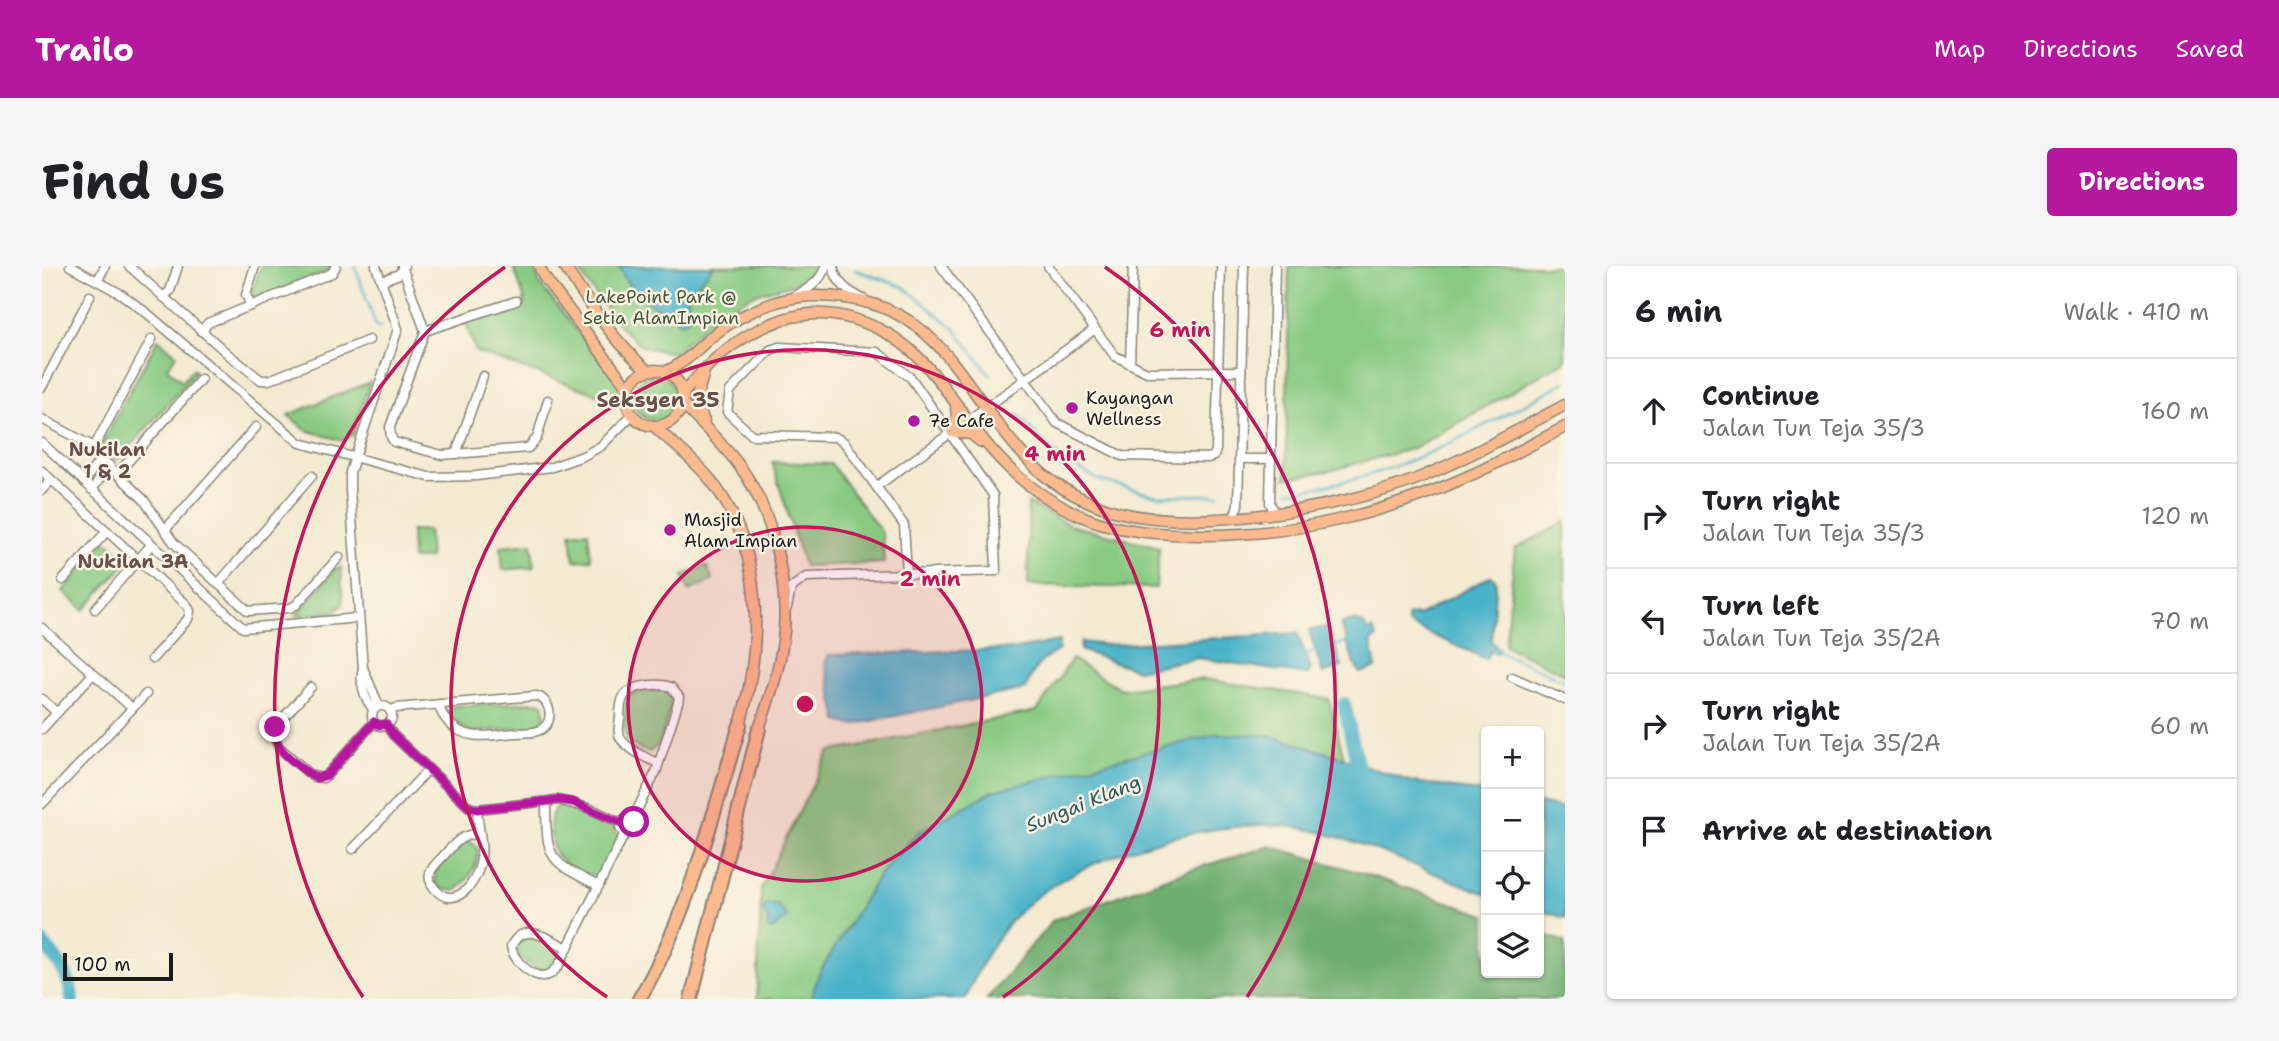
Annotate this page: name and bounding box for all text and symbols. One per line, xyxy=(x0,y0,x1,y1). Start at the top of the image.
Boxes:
text: Trailo xyxy=(35,27,134,72)
text: Map xyxy=(1934,33,1985,65)
text: Directions xyxy=(2023,33,2138,65)
text: Saved xyxy=(2176,33,2244,65)
button: Directions xyxy=(2047,148,2237,216)
text: Find us xyxy=(42,149,225,215)
park label: LakePoint Park @ Setia AlamImpian xyxy=(583,285,739,330)
text: 6 min xyxy=(1635,291,1722,332)
text: Walk · 410 m xyxy=(2064,297,2209,327)
text: 6 min xyxy=(1149,316,1211,344)
text: Continue xyxy=(1702,378,1820,413)
district label: Seksyen 35 xyxy=(596,386,720,414)
place label: Kayangan Wellness xyxy=(1086,386,1174,431)
icon: ahead xyxy=(1635,392,1673,430)
text: 160 m xyxy=(2141,396,2209,426)
marker: Kayangan Wellness xyxy=(1064,400,1080,416)
place label: 7e Cafe xyxy=(928,409,994,433)
marker: 7e Cafe xyxy=(906,413,922,429)
text: Jalan Tun Teja 35/3 xyxy=(1702,413,1925,443)
district label: Nukilan 1 & 2 xyxy=(69,437,146,484)
text: 4 min xyxy=(1024,440,1086,468)
text: Turn right xyxy=(1702,483,1840,518)
icon: right xyxy=(1635,497,1673,535)
text: 120 m xyxy=(2141,501,2209,531)
place label: Masjid Alam Impian xyxy=(684,508,797,553)
text: Jalan Tun Teja 35/3 xyxy=(1702,518,1925,548)
marker: Masjid Alam Impian xyxy=(662,522,678,538)
district label: Nukilan 3A xyxy=(78,549,188,574)
text: 2 min xyxy=(899,565,961,593)
text: Turn left xyxy=(1702,588,1819,623)
icon: left xyxy=(1635,602,1673,640)
text: 70 m xyxy=(2150,606,2209,636)
text: Jalan Tun Teja 35/2A xyxy=(1702,623,1941,653)
centre of rings xyxy=(793,692,817,716)
text: Turn right xyxy=(1702,693,1840,728)
icon: right xyxy=(1635,707,1673,745)
route end xyxy=(259,711,290,742)
text: 60 m xyxy=(2150,711,2209,741)
map controls xyxy=(1481,726,1544,978)
button: + xyxy=(1481,726,1544,789)
text: Jalan Tun Teja 35/2A xyxy=(1702,728,1941,758)
water label: Sungai Klang xyxy=(1022,769,1144,838)
button: − xyxy=(1481,789,1544,852)
route start xyxy=(618,806,649,837)
icon: arrive xyxy=(1635,812,1673,850)
text: Arrive at destination xyxy=(1702,813,1992,848)
button: locate xyxy=(1481,852,1544,915)
button: layers xyxy=(1481,915,1544,978)
scale bar xyxy=(63,950,173,982)
text: 100 m xyxy=(74,952,131,977)

